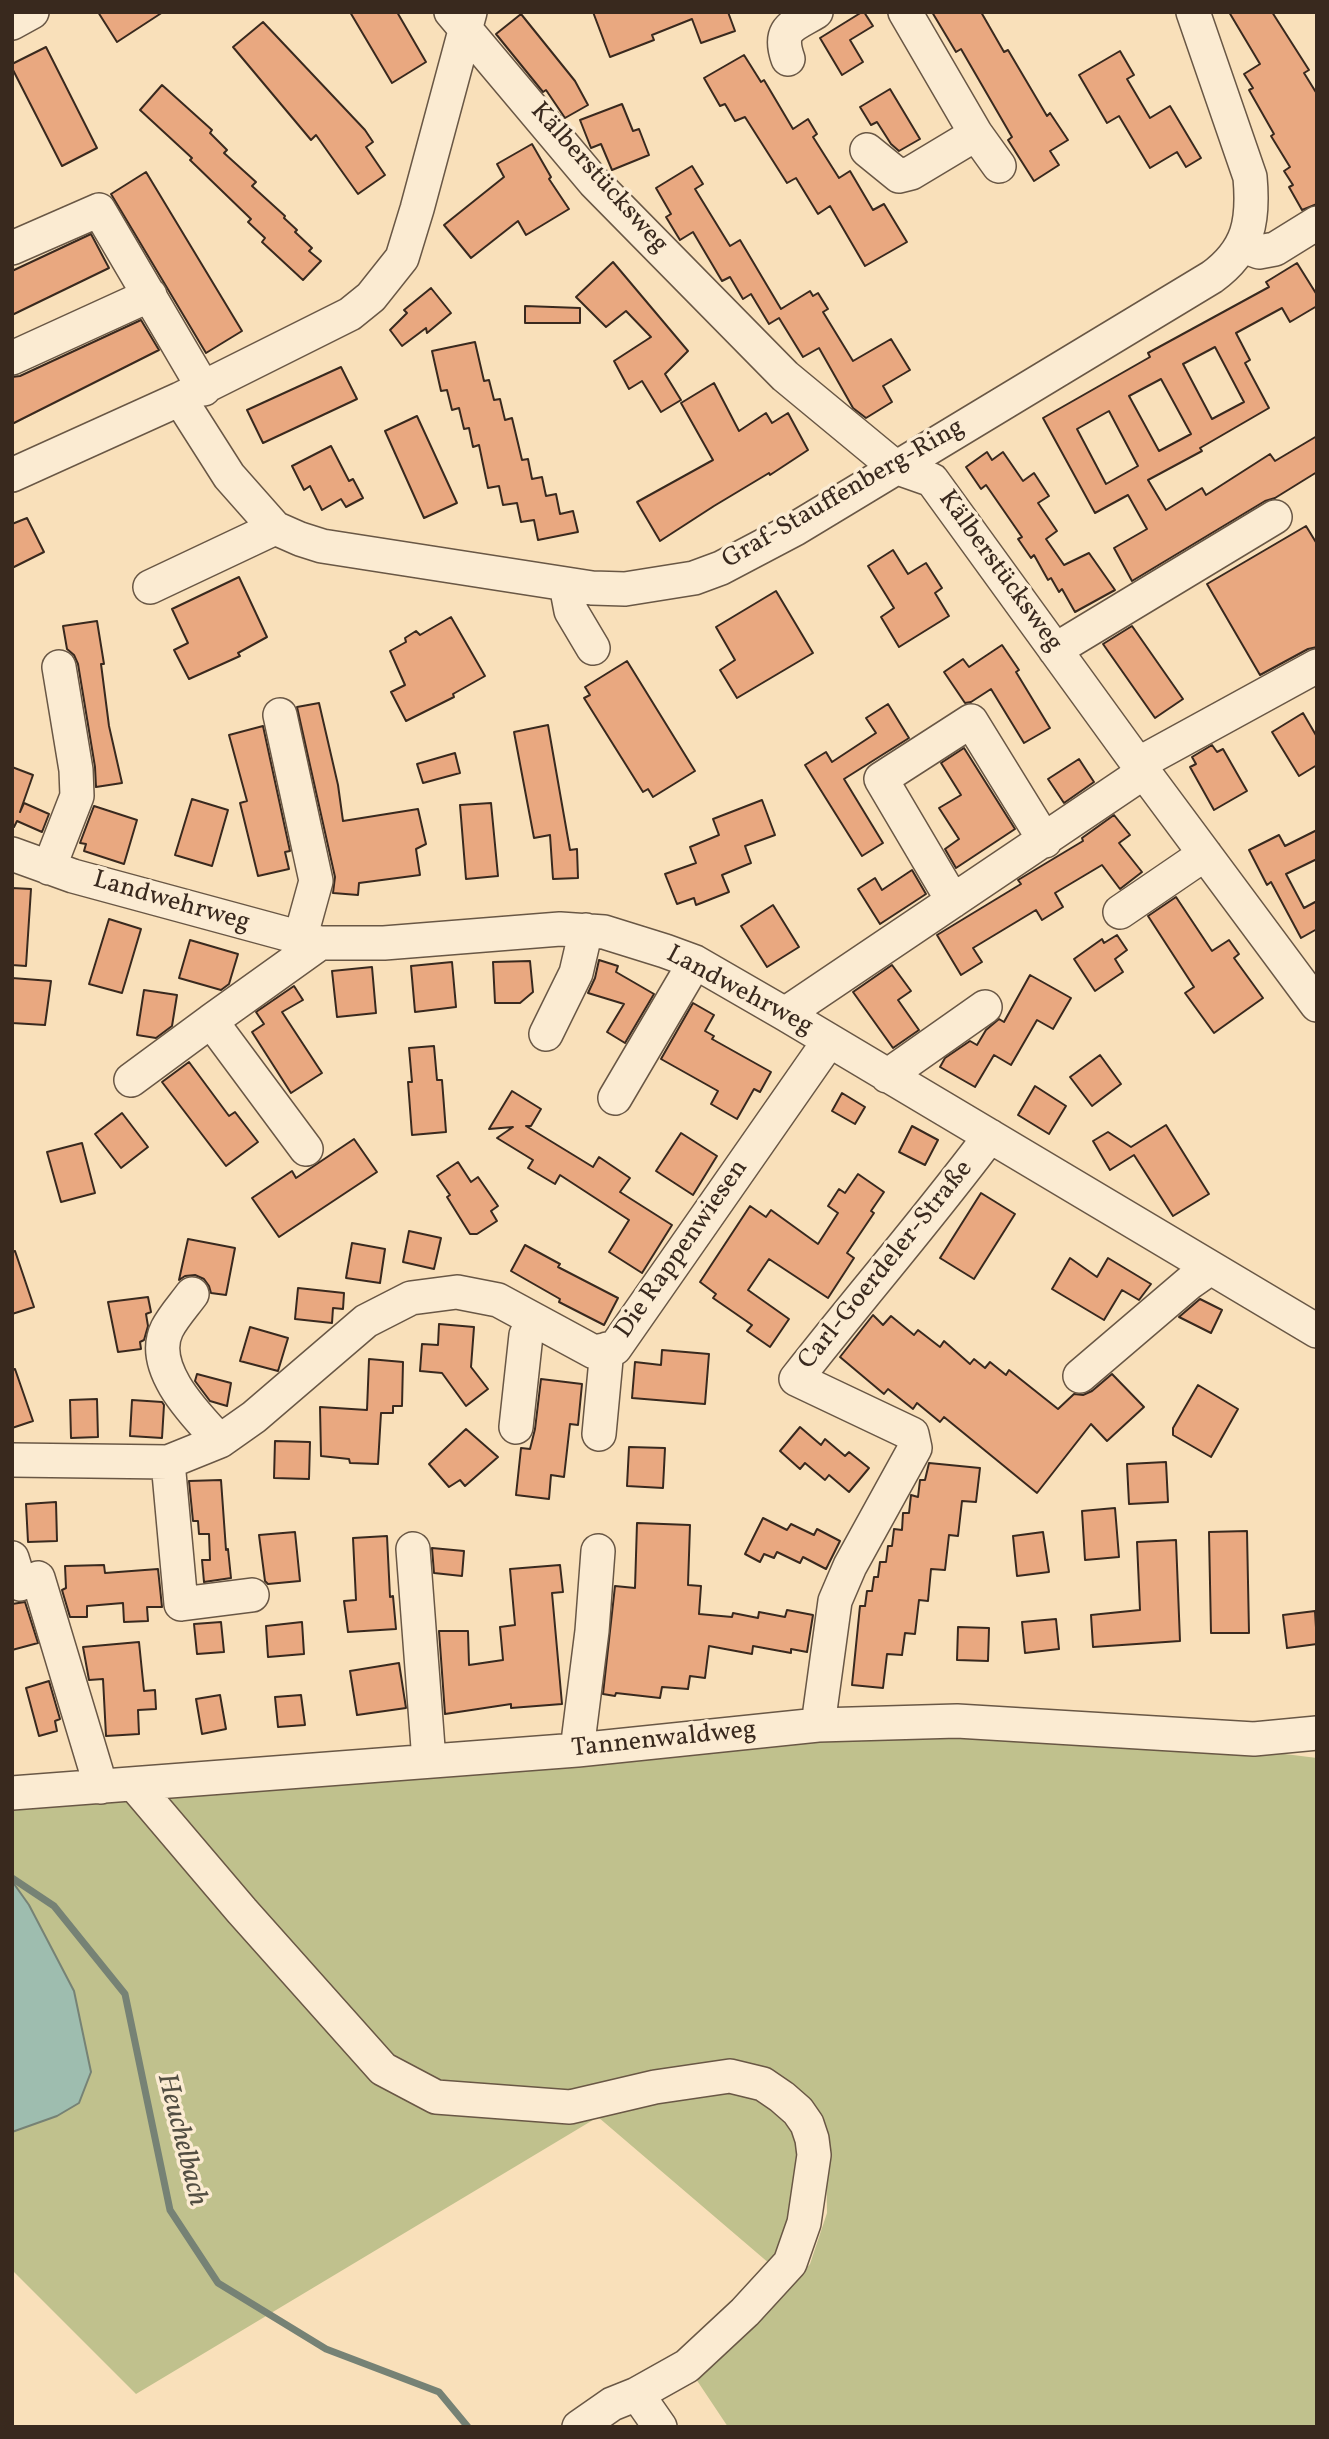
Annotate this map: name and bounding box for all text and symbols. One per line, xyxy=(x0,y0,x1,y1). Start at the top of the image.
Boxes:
street label: Kälberstücksweg xyxy=(522,97,674,261)
street label: Graf-Stauffenberg-Ring xyxy=(718,413,970,577)
street label: Kälberstücksweg xyxy=(930,485,1068,659)
street label: Landwehrweg xyxy=(89,866,253,940)
street label: Landwehrweg xyxy=(660,940,818,1044)
street label: Die Rappenwiesen xyxy=(610,1155,756,1345)
street label: Carl-Goerdeler-Straße xyxy=(793,1155,981,1377)
street label: Tannenwaldweg xyxy=(570,1716,758,1766)
water label: Heuchelbach xyxy=(147,2070,213,2210)

